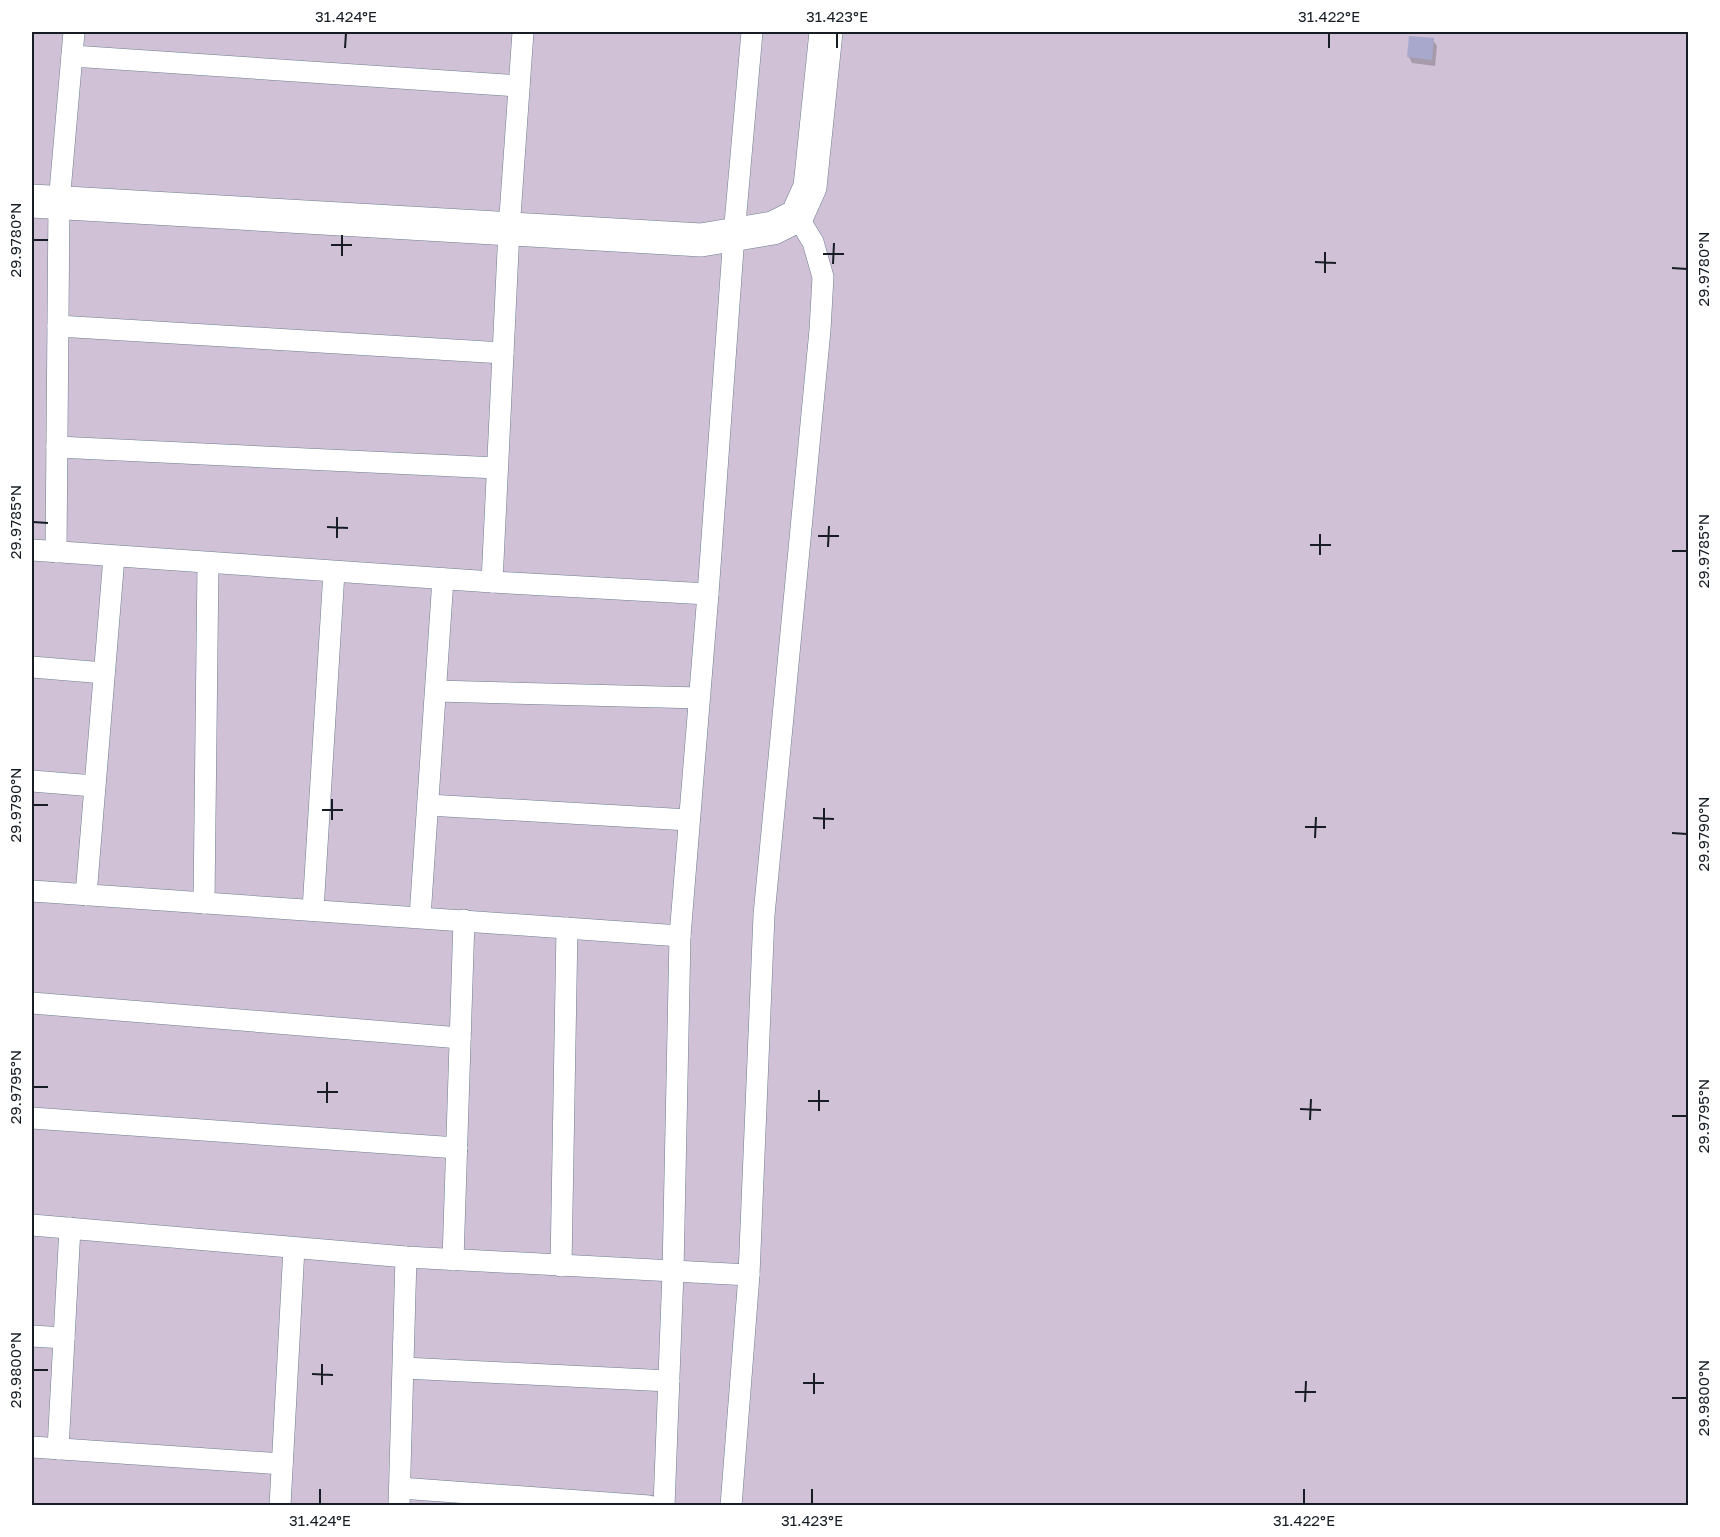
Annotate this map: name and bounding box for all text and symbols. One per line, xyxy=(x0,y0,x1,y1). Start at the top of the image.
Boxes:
text: 31.424°E xyxy=(315,7,377,25)
text: 31.423°E xyxy=(806,7,868,25)
text: 31.422°E xyxy=(1298,7,1360,25)
text: 29.9780°N xyxy=(6,202,24,278)
text: 29.9780°N xyxy=(1694,231,1712,307)
text: 29.9785°N xyxy=(6,485,24,559)
text: 29.9785°N xyxy=(1694,514,1712,588)
text: 29.9790°N xyxy=(6,768,24,842)
text: 29.9790°N xyxy=(1694,797,1712,871)
text: 29.9795°N xyxy=(6,1050,24,1124)
text: 29.9795°N xyxy=(1694,1079,1712,1153)
text: 29.9800°N xyxy=(6,1332,24,1408)
text: 29.9800°N xyxy=(1694,1360,1712,1436)
text: 31.424°E xyxy=(289,1511,351,1529)
text: 31.423°E xyxy=(781,1511,843,1529)
text: 31.422°E xyxy=(1273,1511,1335,1529)

